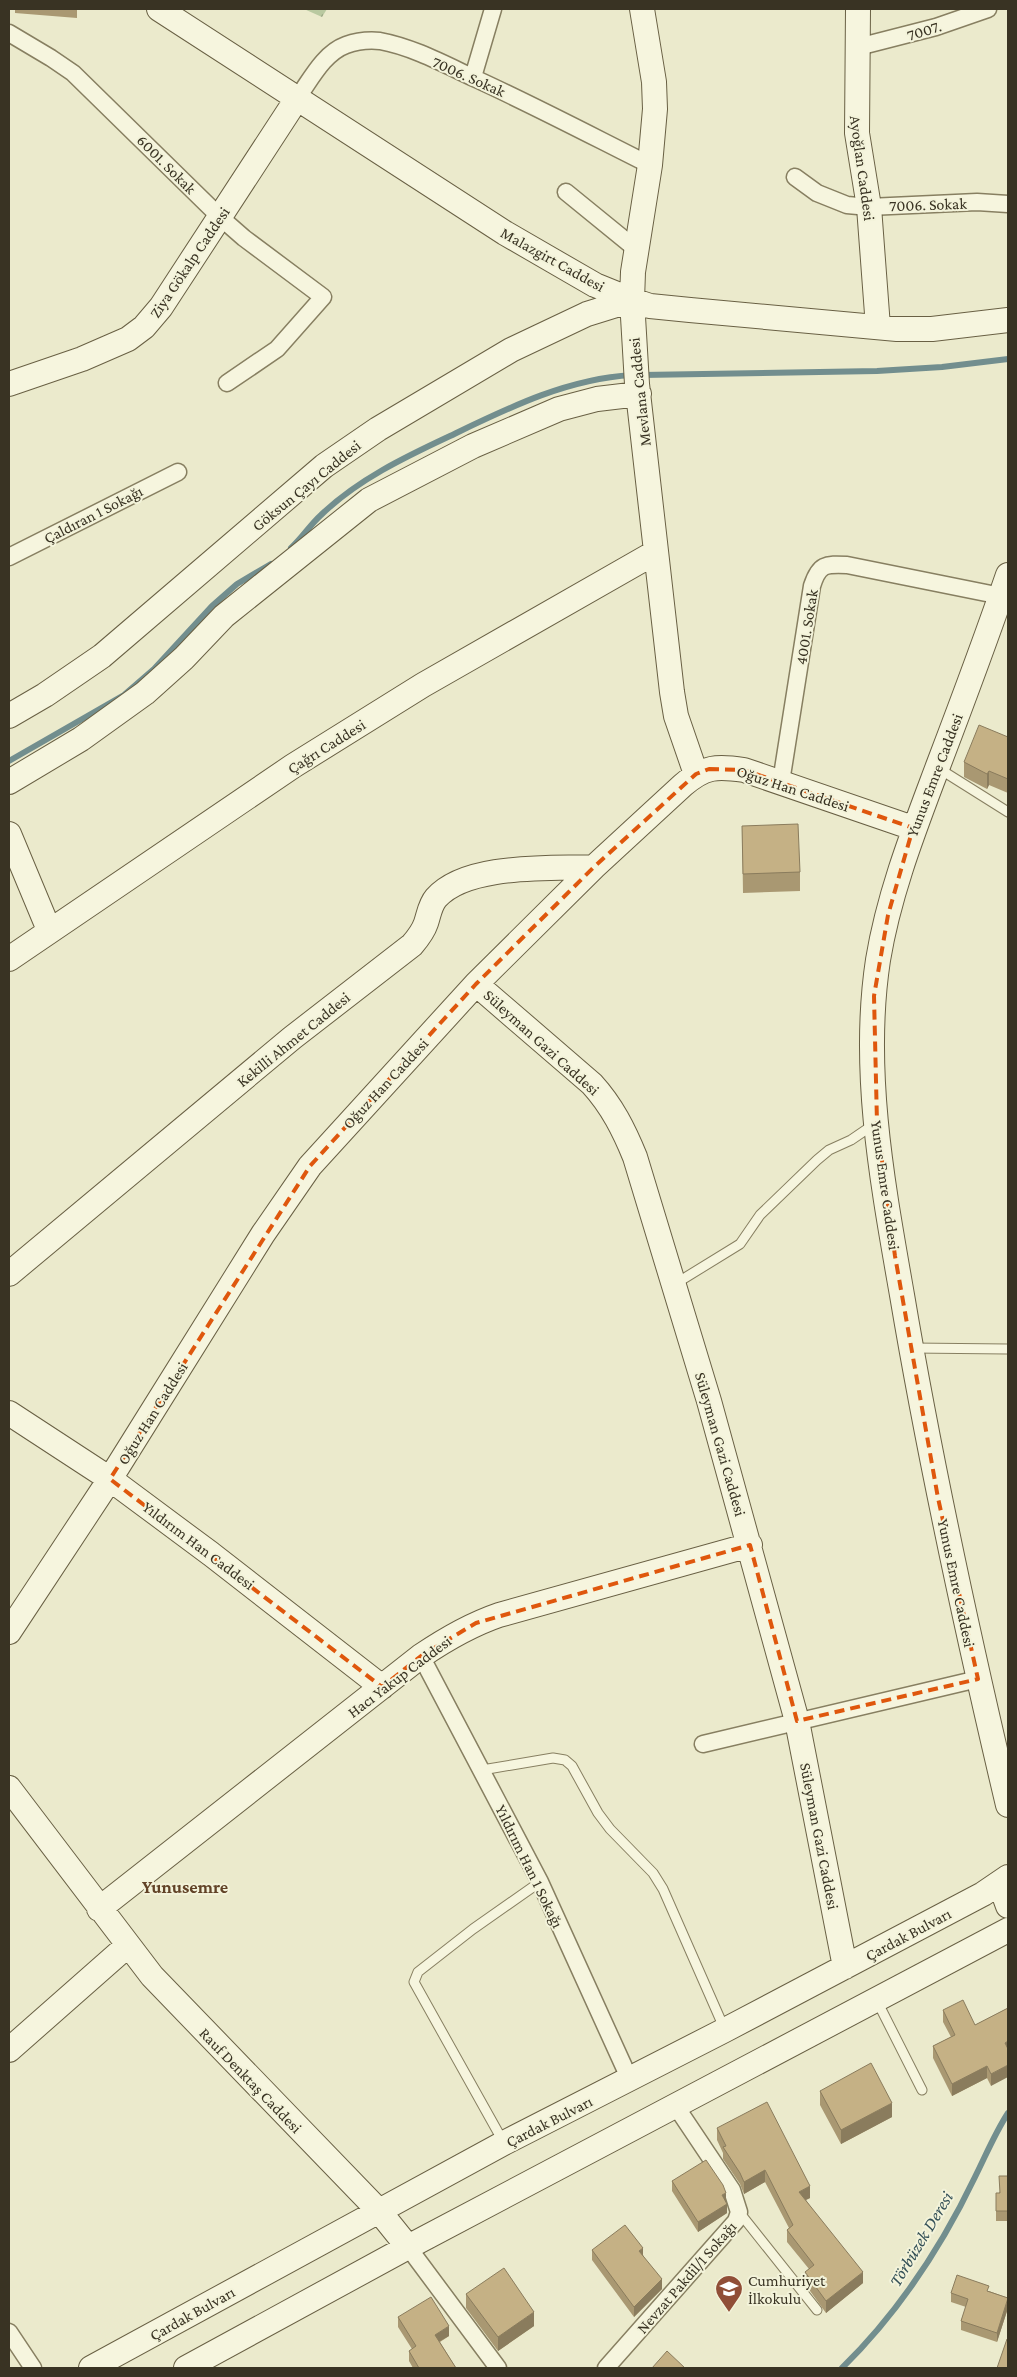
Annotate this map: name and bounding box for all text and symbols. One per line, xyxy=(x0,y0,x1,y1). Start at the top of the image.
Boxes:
street label: 7007. xyxy=(905,17,943,44)
street label: 7006. Sokak xyxy=(430,53,508,100)
street label: Ayoğlan Caddesi xyxy=(846,114,878,222)
street label: 6001. Sokak xyxy=(134,131,200,198)
street label: 7006. Sokak xyxy=(889,195,968,214)
street label: Ziya Gökalp Caddesi xyxy=(146,204,234,321)
street label: Malazgirt Caddesi xyxy=(497,224,608,296)
street label: Mevlana Caddesi xyxy=(625,337,654,447)
street label: Göksun Çayı Caddesi xyxy=(249,437,365,535)
street label: Çaldıran 1 Sokağı xyxy=(41,482,146,548)
street label: 4001. Sokak xyxy=(792,588,821,666)
street label: Yunus Emre Caddesi xyxy=(903,711,966,839)
street label: Çağrı Caddesi xyxy=(284,716,369,778)
street label: Oğuz Han Caddesi xyxy=(734,762,851,816)
street label: Süleyman Gazi Caddesi xyxy=(480,986,603,1099)
street label: Kekilli Ahmet Caddesi xyxy=(233,989,353,1090)
street label: Oğuz Han Caddesi xyxy=(339,1035,432,1133)
street label: Yunus Emre Caddesi xyxy=(868,1119,903,1251)
street label: Oğuz Han Caddesi xyxy=(114,1359,192,1468)
street label: Süleyman Gazi Caddesi xyxy=(691,1370,749,1518)
street label: Yıldırım Han Caddesi xyxy=(140,1498,258,1593)
street label: Yunus Emre Caddesi xyxy=(935,1517,978,1649)
street label: Hacı Yakup Caddesi xyxy=(344,1632,455,1722)
street label: Süleyman Gazi Caddesi xyxy=(796,1761,842,1911)
street label: Yıldırım Han 1 Sokağı xyxy=(491,1802,567,1931)
district label: Yunusemre xyxy=(142,1877,228,1897)
street label: Çardak Bulvarı xyxy=(862,1905,954,1965)
street label: Rauf Denktaş Caddesi xyxy=(195,2024,305,2137)
street label: Çardak Bulvarı xyxy=(503,2092,596,2151)
water label: Törbüzek Deresi xyxy=(885,2188,957,2290)
street label: Nevzat Pakdil/1 Sokağı xyxy=(633,2218,740,2337)
place label: Cumhuriyet İlkokulu xyxy=(748,2272,826,2307)
school or university icon: Cumhuriyet İlkokulu xyxy=(714,2274,744,2313)
street label: Çardak Bulvarı xyxy=(147,2283,238,2345)

